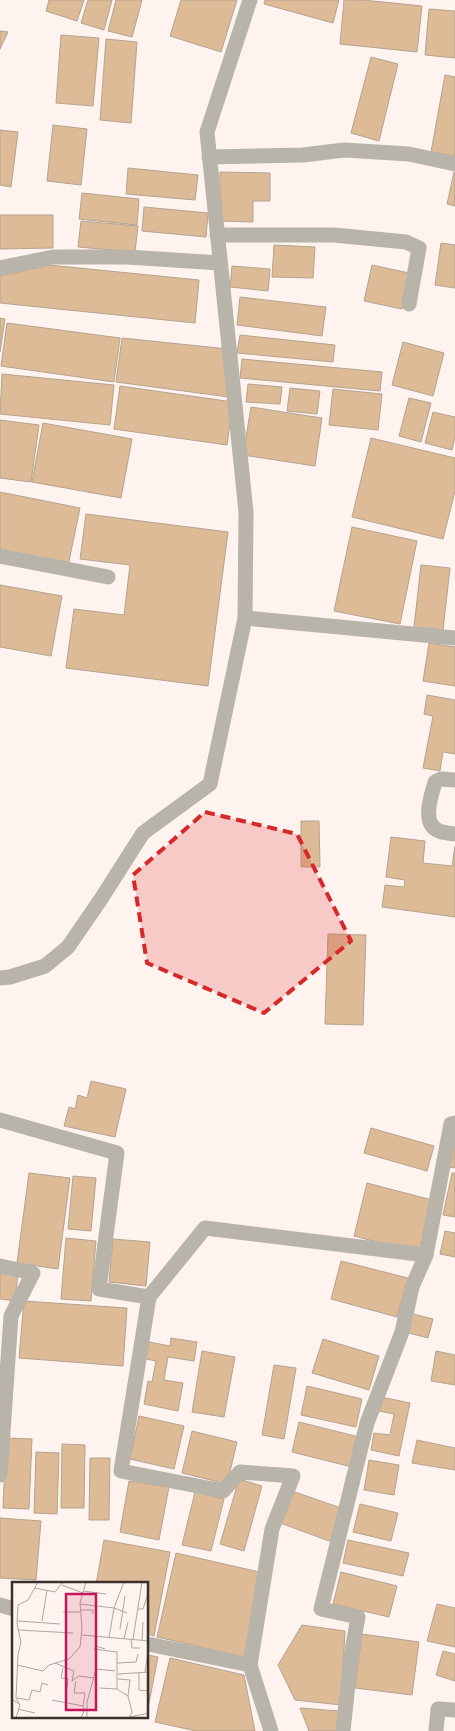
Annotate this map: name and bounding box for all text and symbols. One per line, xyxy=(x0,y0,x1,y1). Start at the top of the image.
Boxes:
inset map xyxy=(12,1582,149,1718)

